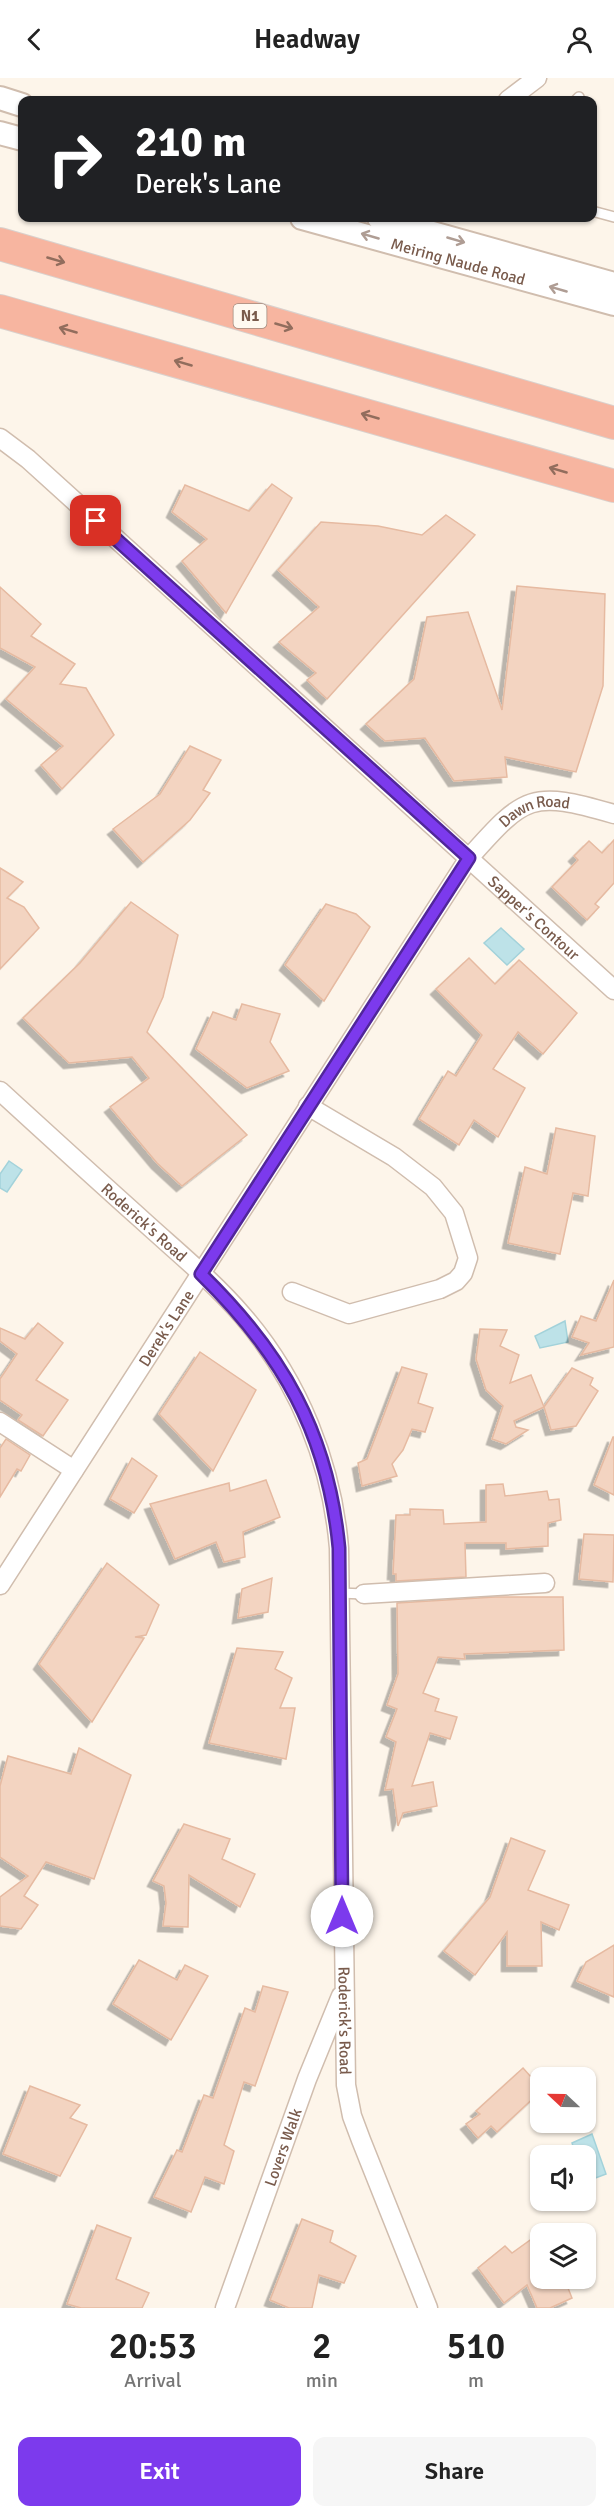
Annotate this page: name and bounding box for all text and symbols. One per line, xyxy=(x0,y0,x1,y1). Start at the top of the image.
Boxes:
icon: back xyxy=(18,23,51,56)
text: Headway xyxy=(254,23,360,56)
icon: person xyxy=(563,23,596,56)
text: 210 m xyxy=(135,117,246,168)
icon: right xyxy=(36,120,114,198)
text: Derek's Lane xyxy=(135,168,282,201)
one-way arrow xyxy=(361,230,380,242)
street label: Meiring Naude Road xyxy=(388,234,527,290)
one-way arrow xyxy=(446,234,465,246)
one-way arrow xyxy=(46,255,65,266)
one-way arrow xyxy=(549,282,568,294)
road number: N1 xyxy=(234,304,266,328)
one-way arrow xyxy=(274,321,293,332)
one-way arrow xyxy=(59,324,78,335)
one-way arrow xyxy=(174,356,193,368)
one-way arrow xyxy=(361,410,380,422)
one-way arrow xyxy=(549,464,568,475)
pin xyxy=(70,495,121,546)
icon: arrive xyxy=(79,504,112,537)
street label: Dawn Road xyxy=(495,792,572,832)
street label: Sapper's Contour xyxy=(483,872,584,965)
street label: Roderick's Road xyxy=(97,1179,191,1266)
street label: Derek's Lane xyxy=(135,1286,199,1370)
position arrow xyxy=(310,1884,374,1948)
street label: Roderick's Road xyxy=(333,1966,355,2075)
north arrow xyxy=(530,2067,596,2133)
map controls xyxy=(530,2067,596,2289)
street label: Lovers Walk xyxy=(260,2106,307,2189)
button: sound xyxy=(530,2145,596,2211)
button: layers xyxy=(530,2223,596,2289)
text: 20:53 xyxy=(109,2324,197,2369)
text: 2 xyxy=(312,2324,332,2369)
text: 510 xyxy=(447,2324,505,2369)
text: Arrival xyxy=(124,2368,182,2393)
text: min xyxy=(306,2368,338,2393)
text: m xyxy=(468,2368,484,2393)
button: Exit xyxy=(18,2437,301,2506)
button: Share xyxy=(313,2437,596,2506)

